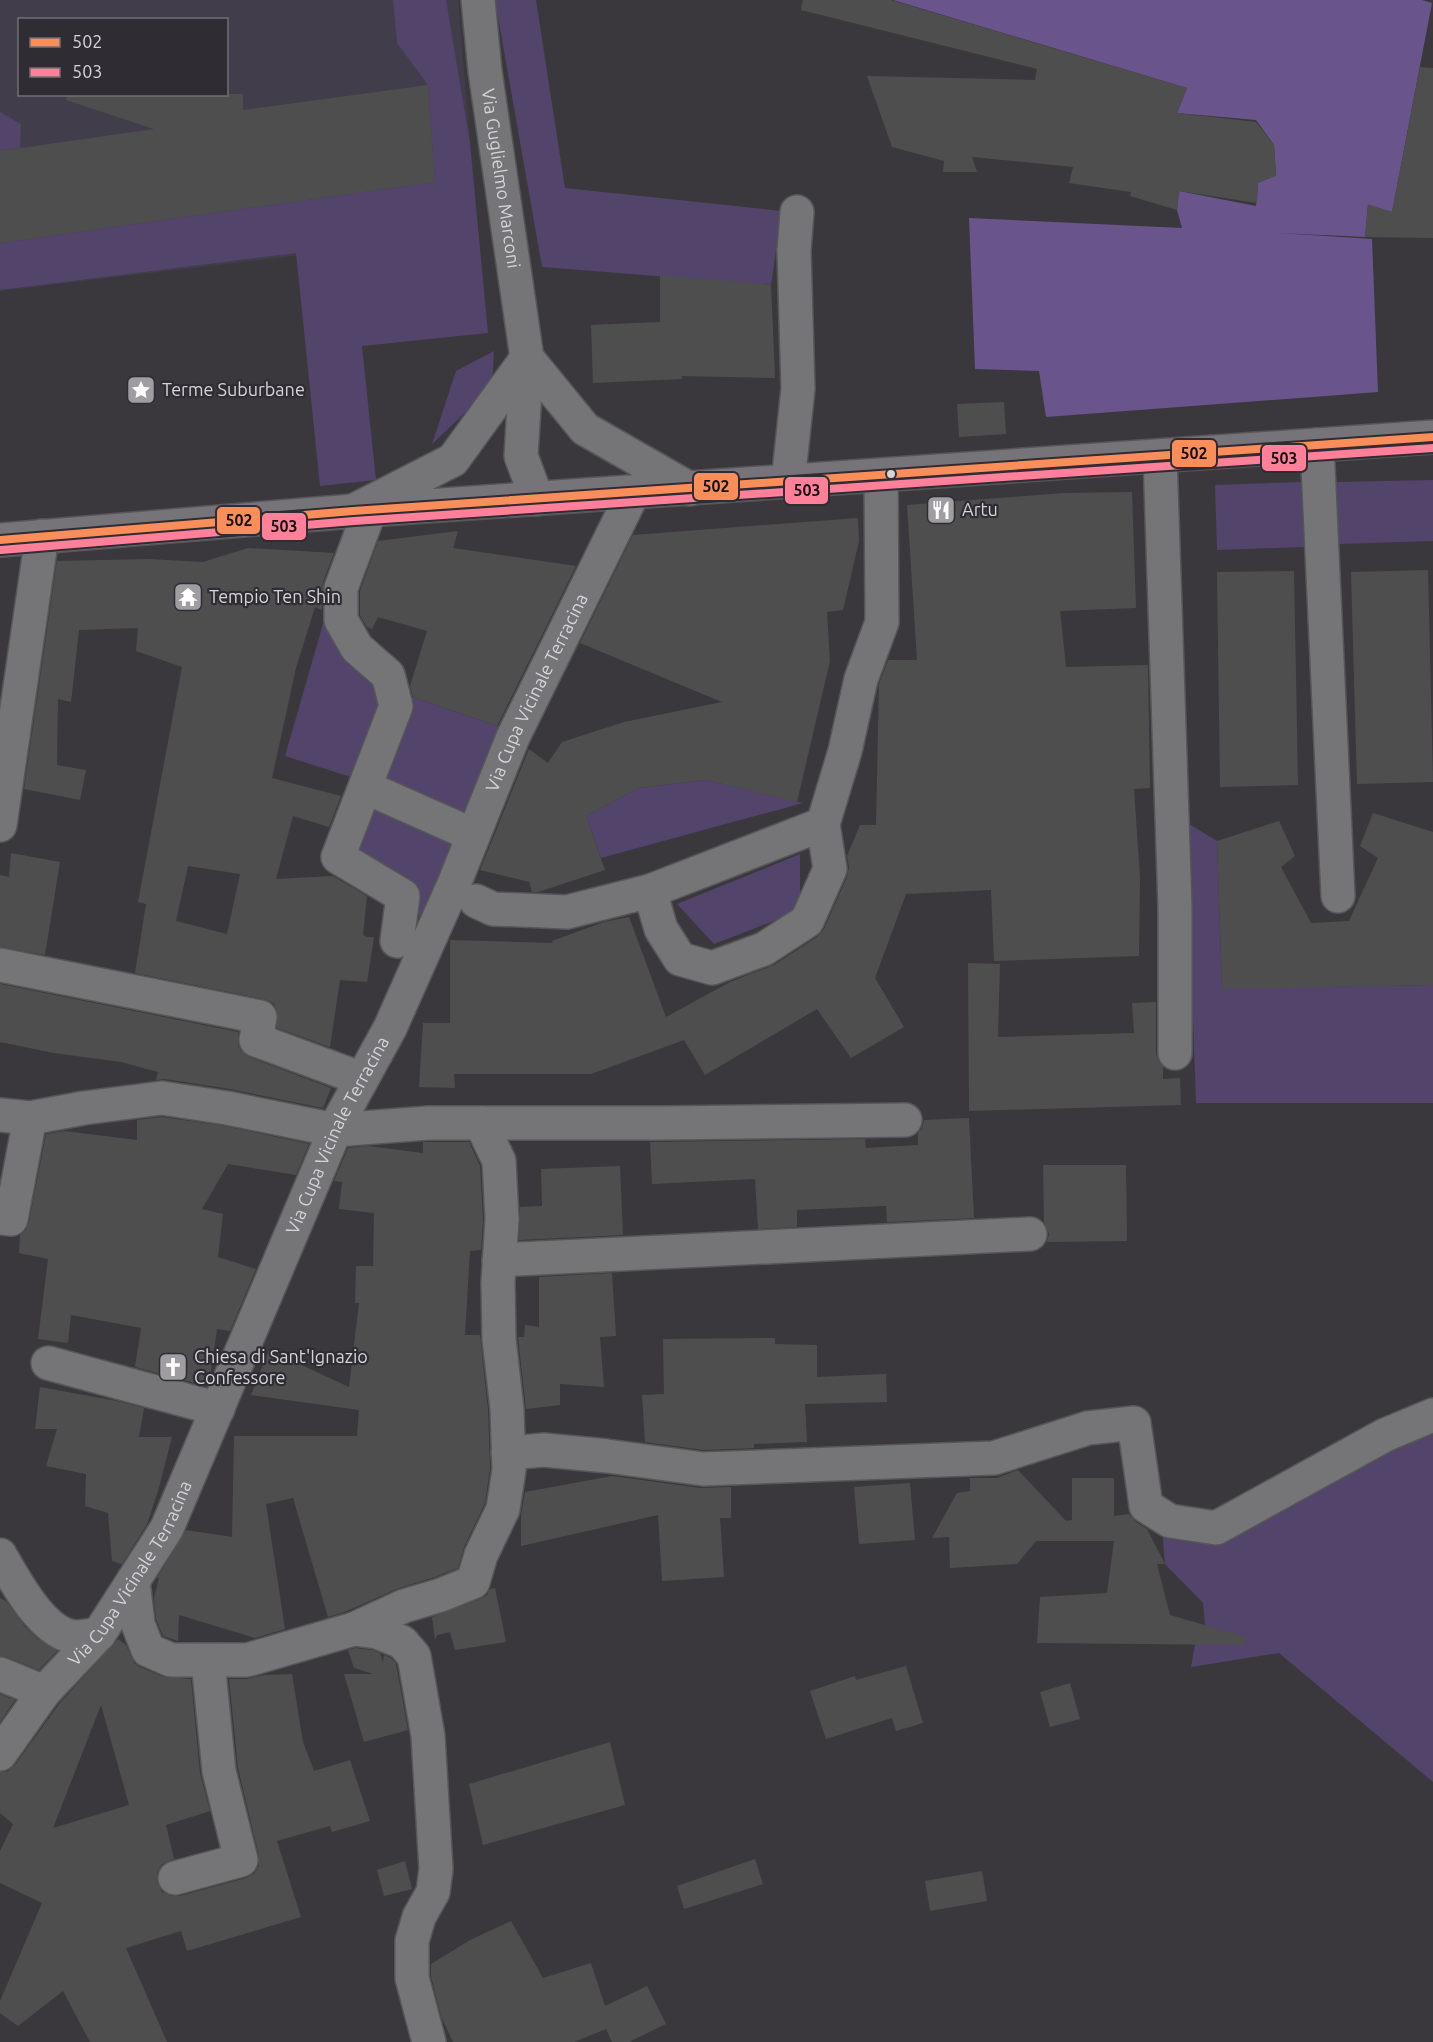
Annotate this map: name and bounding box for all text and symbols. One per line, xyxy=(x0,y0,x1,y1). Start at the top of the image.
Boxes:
legend xyxy=(18,18,228,96)
text: 502 xyxy=(72,31,102,51)
text: 503 xyxy=(72,61,102,81)
street label: Via Guglielmo Marconi xyxy=(479,87,525,270)
place icon: Terme Suburbane xyxy=(125,374,157,406)
place label: Terme Suburbane xyxy=(162,379,305,399)
line badge: 502 xyxy=(1171,439,1217,468)
text: 502 xyxy=(1180,444,1208,462)
line badge: 503 xyxy=(1261,444,1307,472)
text: 503 xyxy=(1270,449,1298,467)
unlabelled marker xyxy=(885,468,897,480)
line badge: 502 xyxy=(693,472,739,501)
line badge: 503 xyxy=(784,476,829,505)
text: 502 xyxy=(702,477,730,495)
text: 503 xyxy=(793,481,821,499)
restaurant icon: Artu xyxy=(925,494,957,526)
place label: Artu xyxy=(962,499,998,519)
line badge: 502 xyxy=(216,506,261,535)
text: 502 xyxy=(225,511,253,529)
line badge: 503 xyxy=(261,512,307,541)
text: 503 xyxy=(270,517,298,535)
temple icon: Tempio Ten Shin xyxy=(172,581,204,613)
place label: Tempio Ten Shin xyxy=(209,586,341,606)
street label: Via Cupa Vicinale Terracina xyxy=(481,590,591,794)
street label: Via Cupa Vicinale Terracina xyxy=(281,1033,392,1237)
place label: Chiesa di Sant'Ignazio Confessore xyxy=(194,1346,368,1387)
church icon: Chiesa di Sant'Ignazio Confessore xyxy=(157,1351,189,1383)
street label: Via Cupa Vicinale Terracina xyxy=(63,1477,195,1669)

